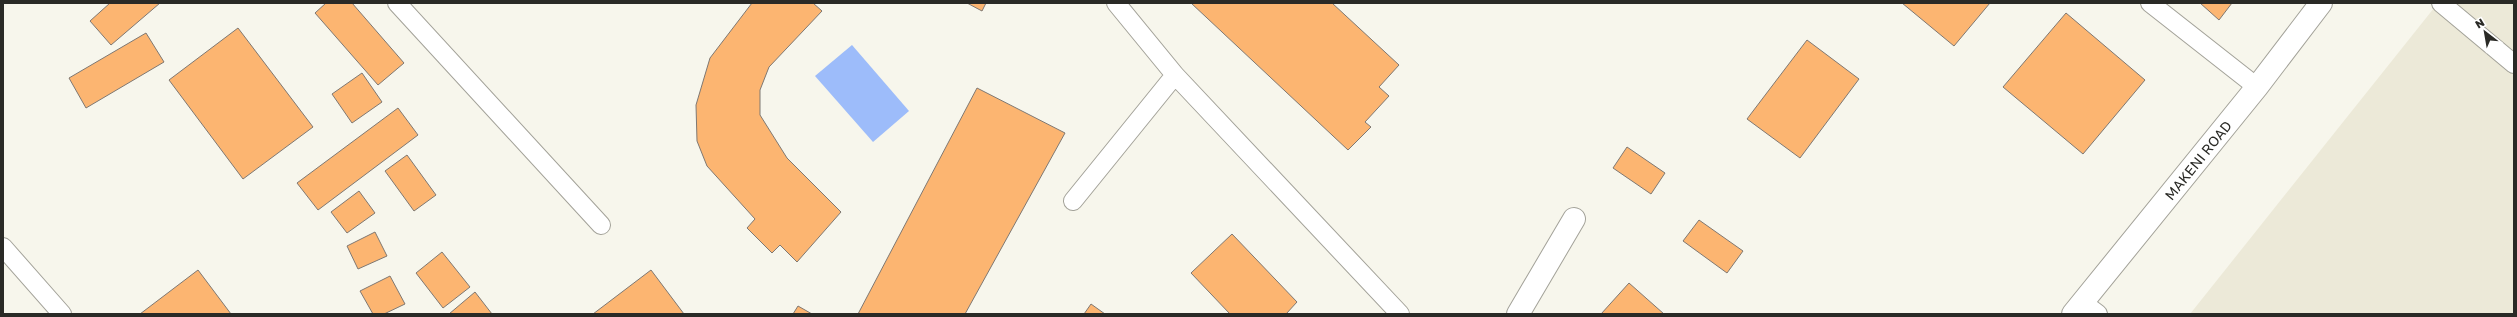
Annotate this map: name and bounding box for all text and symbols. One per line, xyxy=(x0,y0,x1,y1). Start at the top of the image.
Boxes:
north arrow xyxy=(2465,12,2505,52)
text: N xyxy=(2473,15,2487,31)
street label: MAKENI ROAD xyxy=(2161,117,2235,203)

